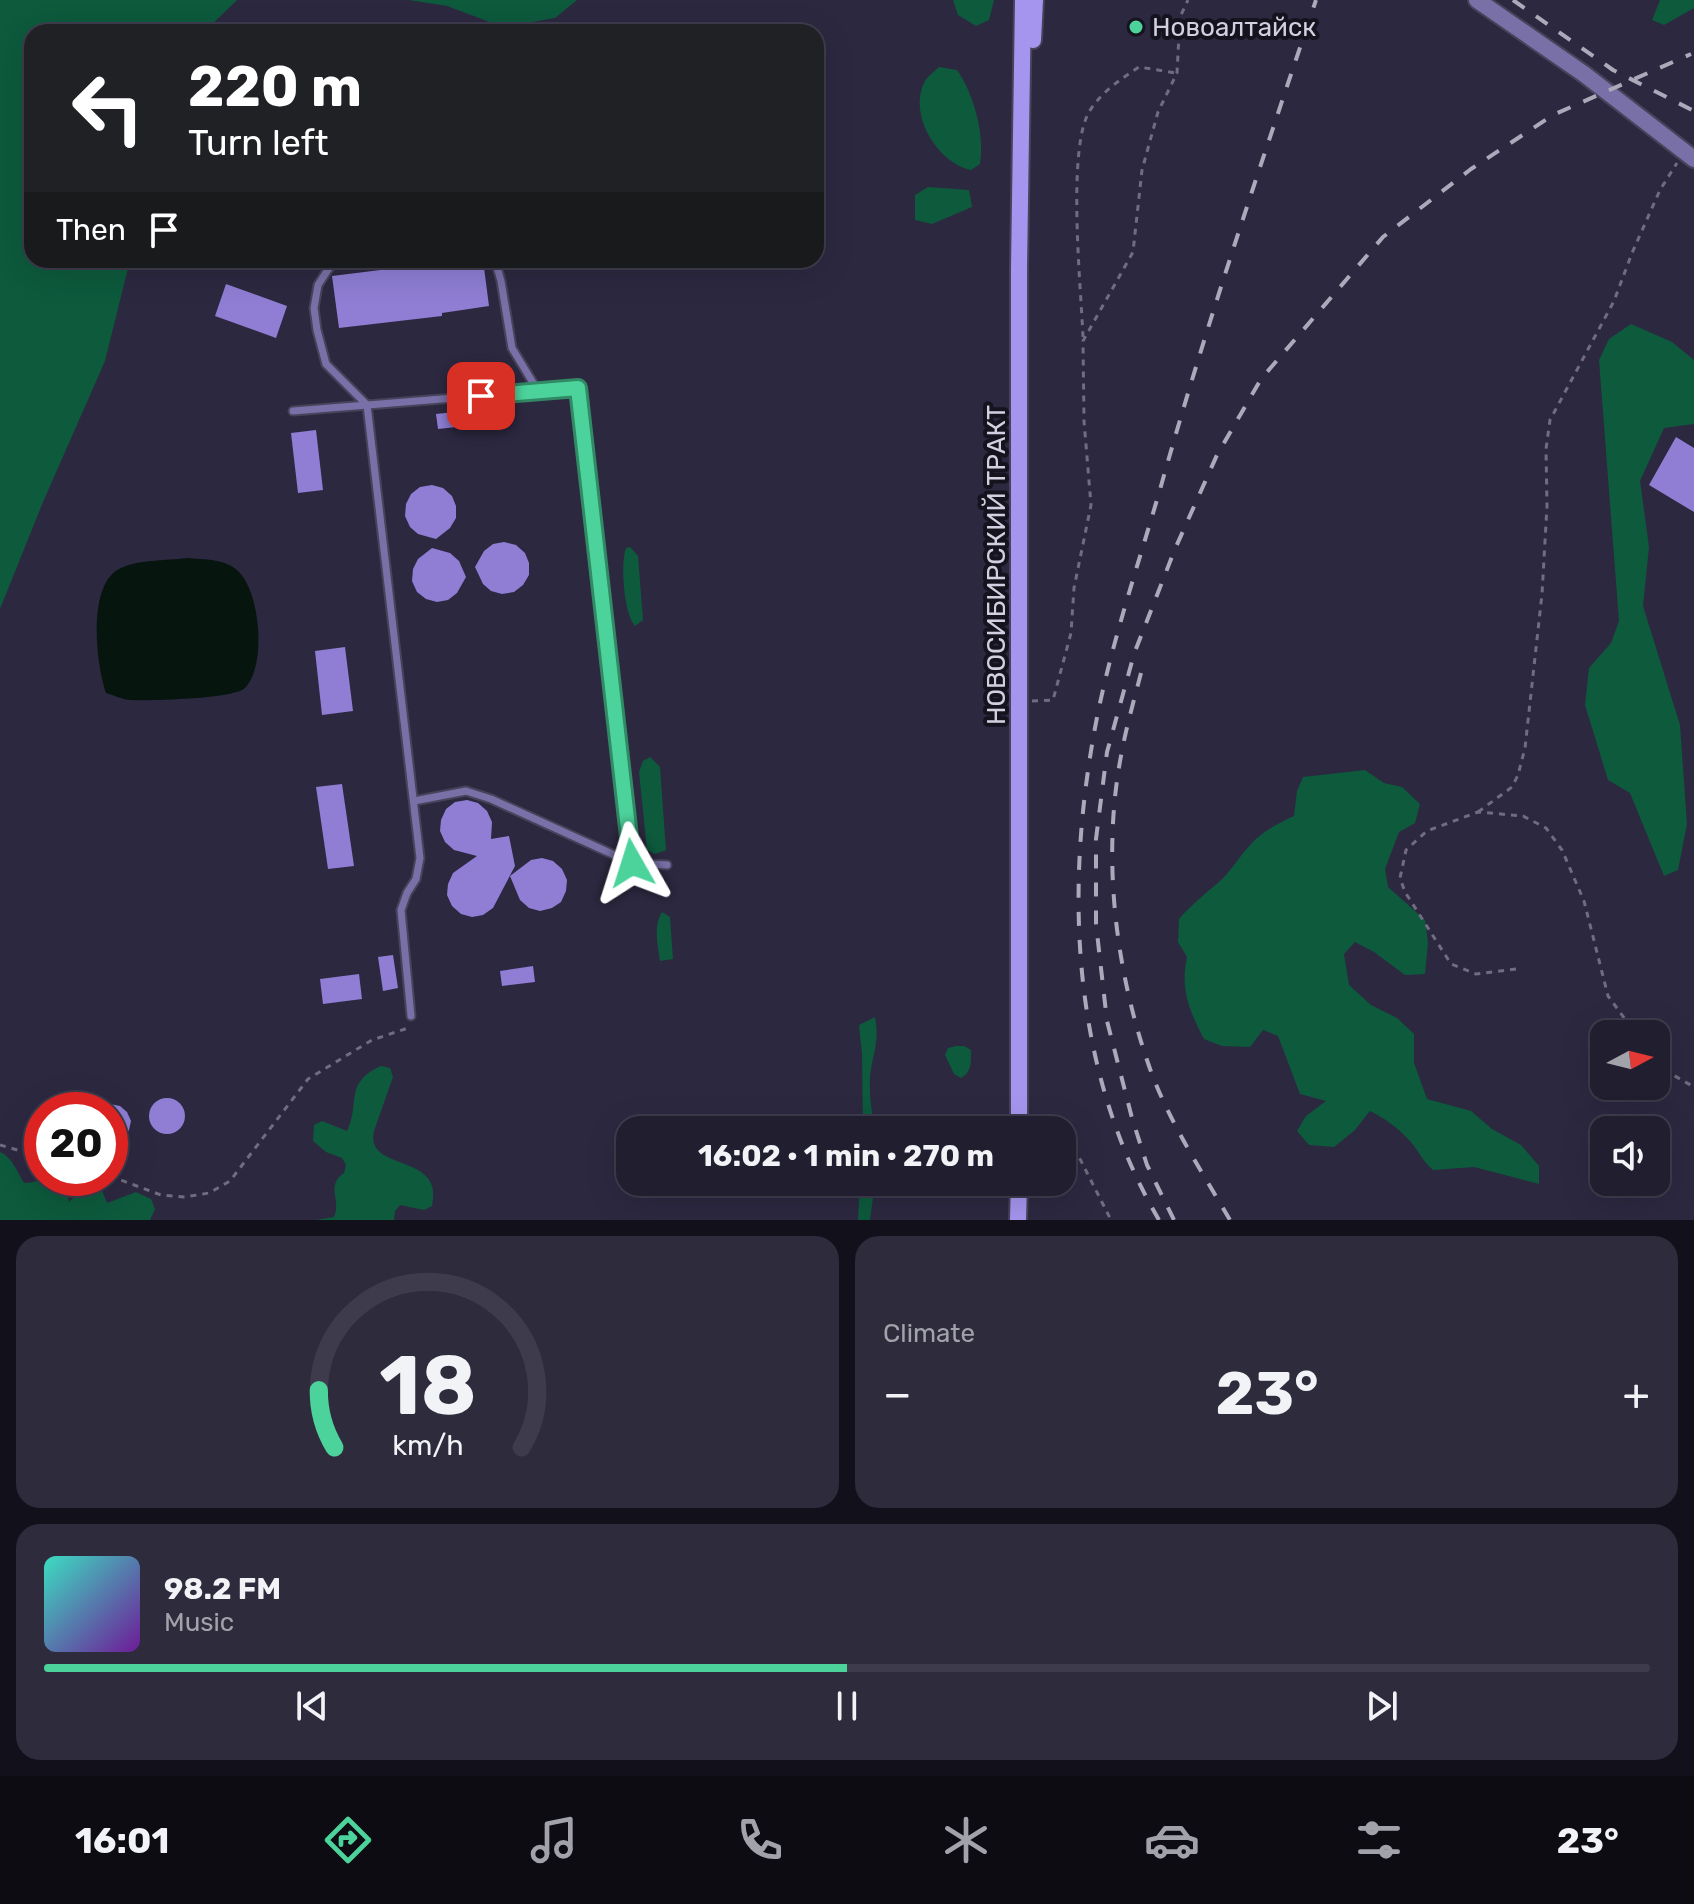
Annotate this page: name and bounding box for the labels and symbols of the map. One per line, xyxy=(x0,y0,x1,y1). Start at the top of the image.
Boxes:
place label: Новоалтайск xyxy=(1152,12,1316,43)
marker: Новоалтайск xyxy=(1127,18,1145,36)
pin xyxy=(447,362,515,430)
street label: НОВОСИБИРСКИЙ ТРАКТ xyxy=(981,405,1012,725)
position arrow xyxy=(590,821,674,905)
north arrow xyxy=(1590,1020,1670,1100)
speed limit sign: 20 xyxy=(24,1092,128,1196)

